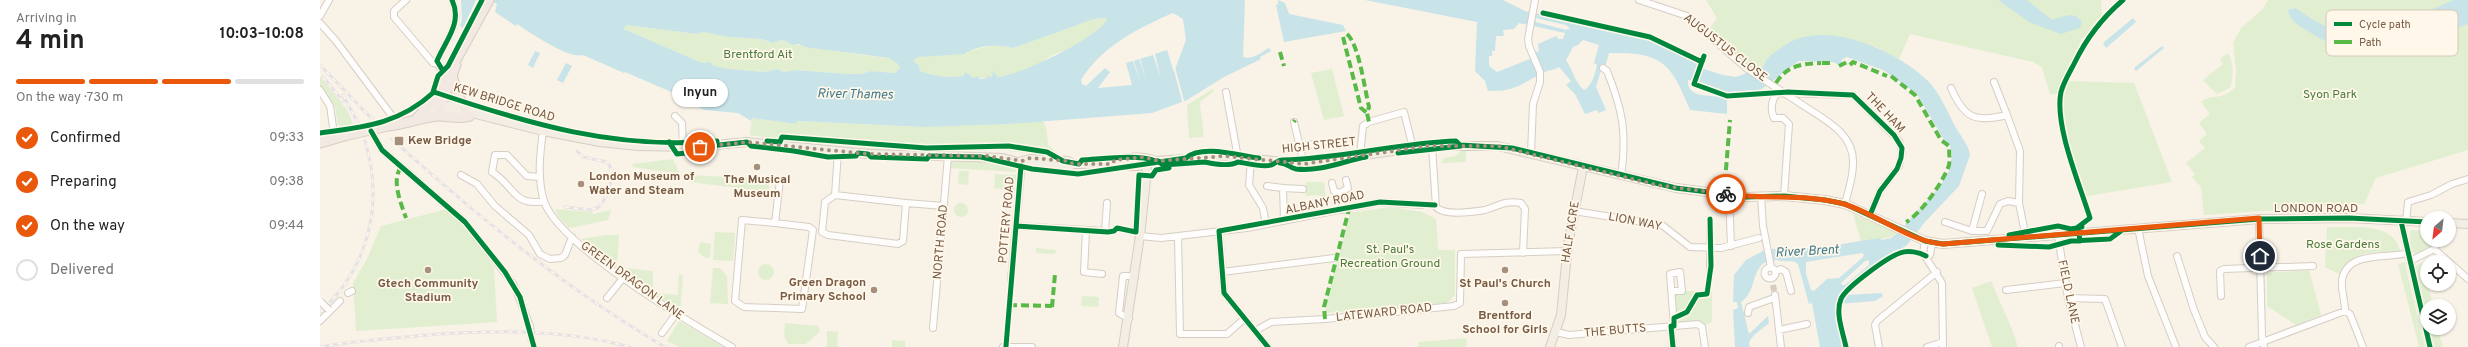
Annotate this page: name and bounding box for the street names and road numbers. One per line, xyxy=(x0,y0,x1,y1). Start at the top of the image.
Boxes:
street label: AUGUSTUS CLOSE xyxy=(1680,10,1770,86)
street label: KEW BRIDGE ROAD xyxy=(451,80,557,126)
street label: THE HAM xyxy=(1862,89,1908,137)
street label: HIGH STREET xyxy=(1281,134,1357,158)
street label: POTTERY ROAD xyxy=(995,176,1019,264)
street label: ALBANY ROAD xyxy=(1284,187,1366,219)
street label: HALF ACRE xyxy=(1558,200,1584,264)
street label: LONDON ROAD xyxy=(2274,201,2358,217)
street label: NORTH ROAD xyxy=(930,204,952,280)
street label: LION WAY xyxy=(1607,209,1663,235)
street label: GREEN DRAGON LANE xyxy=(577,238,687,324)
street label: FIELD LANE xyxy=(2053,258,2083,326)
street label: LATEWARD ROAD xyxy=(1335,300,1433,326)
street label: THE BUTTS xyxy=(1583,320,1647,342)

